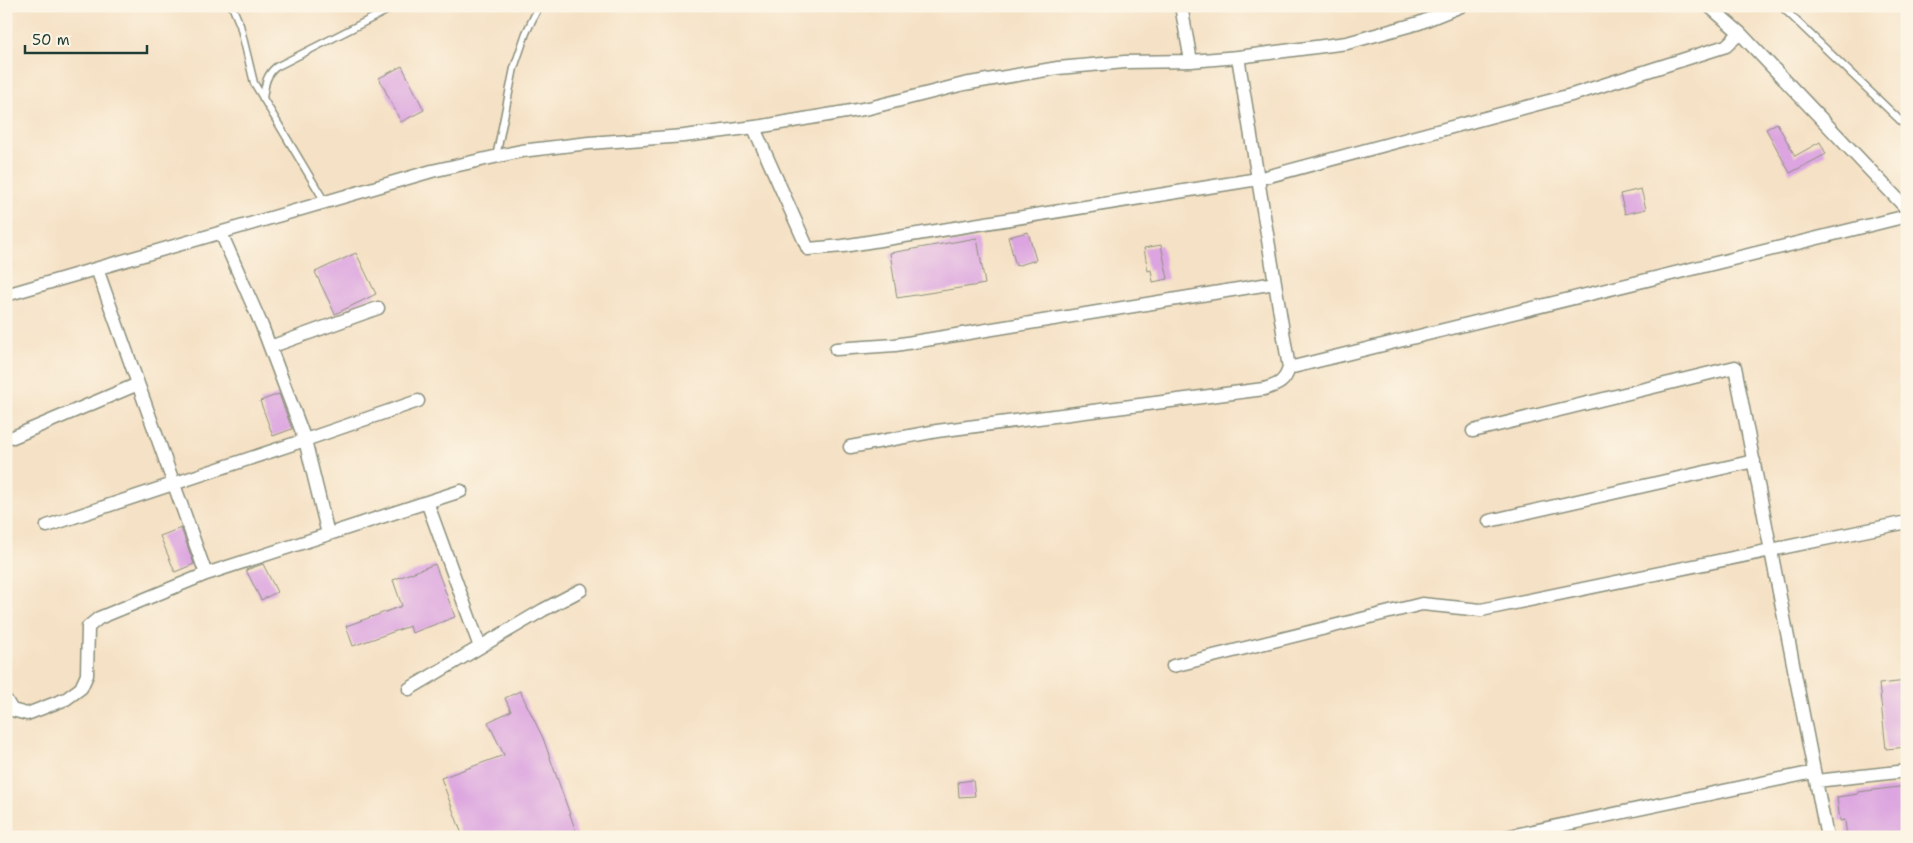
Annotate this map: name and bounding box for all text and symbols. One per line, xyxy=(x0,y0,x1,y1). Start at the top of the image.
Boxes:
scale bar xyxy=(25,22,148,54)
text: 50 m xyxy=(32,30,70,50)

